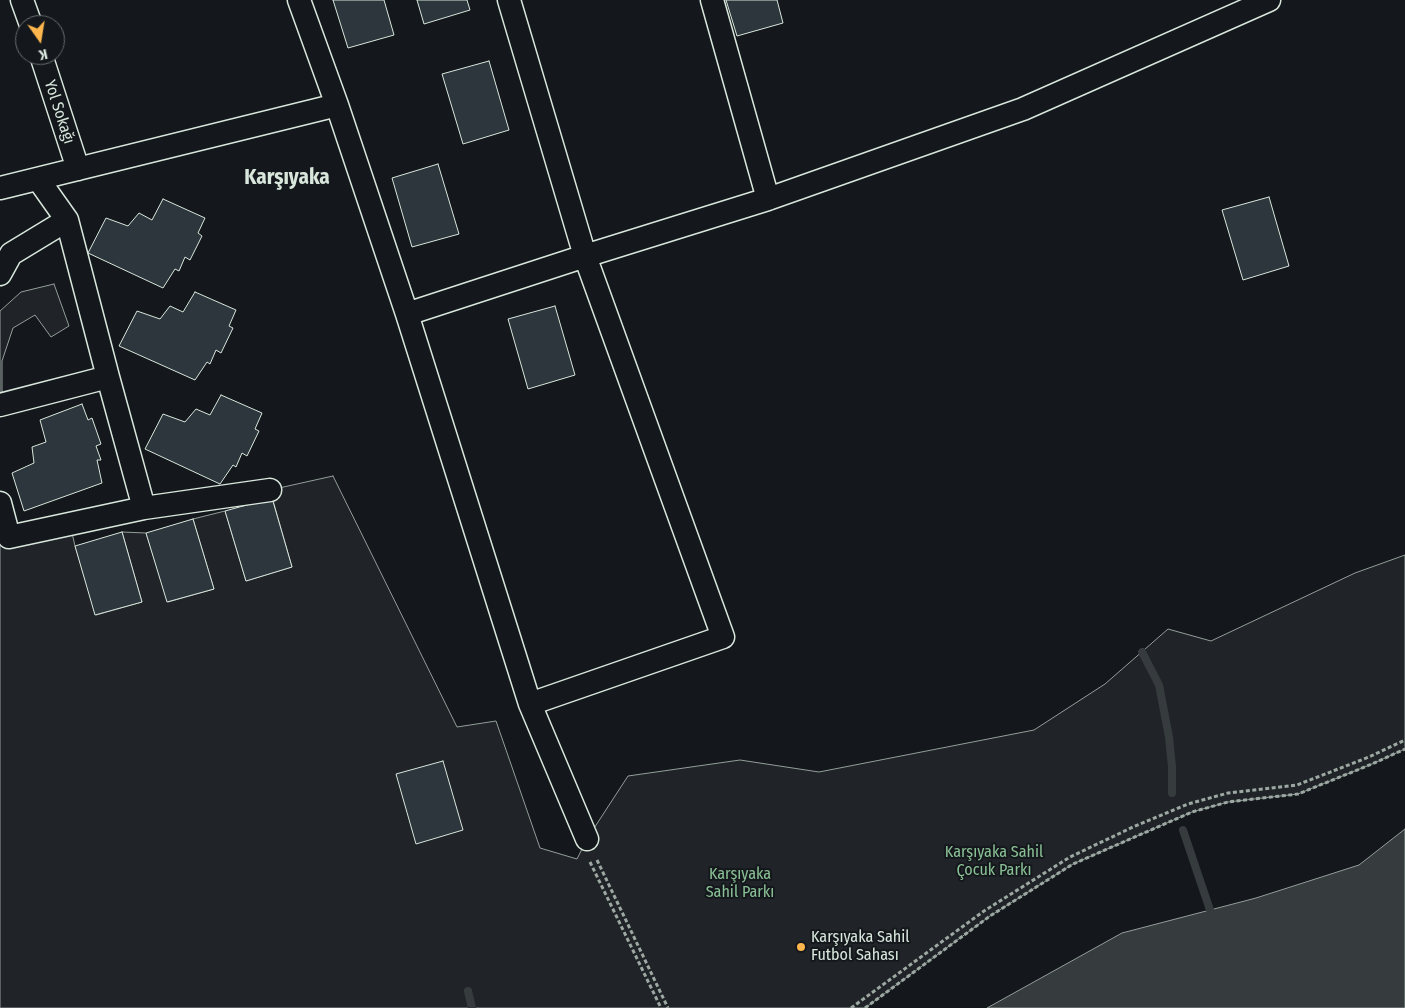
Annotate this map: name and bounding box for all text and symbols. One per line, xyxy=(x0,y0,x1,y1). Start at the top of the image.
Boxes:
north arrow xyxy=(15,15,65,65)
text: K xyxy=(37,45,49,63)
street label: Yol Sokağı xyxy=(40,78,78,146)
district label: Karşıyaka xyxy=(244,165,330,191)
park label: Karşıyaka Sahil Çocuk Parkı xyxy=(945,843,1043,881)
park label: Karşıyaka Sahil Parkı xyxy=(706,865,774,903)
place label: Karşıyaka Sahil Futbol Sahası xyxy=(811,928,909,966)
marker: Karşıyaka Sahil Futbol Sahası xyxy=(795,941,807,953)

